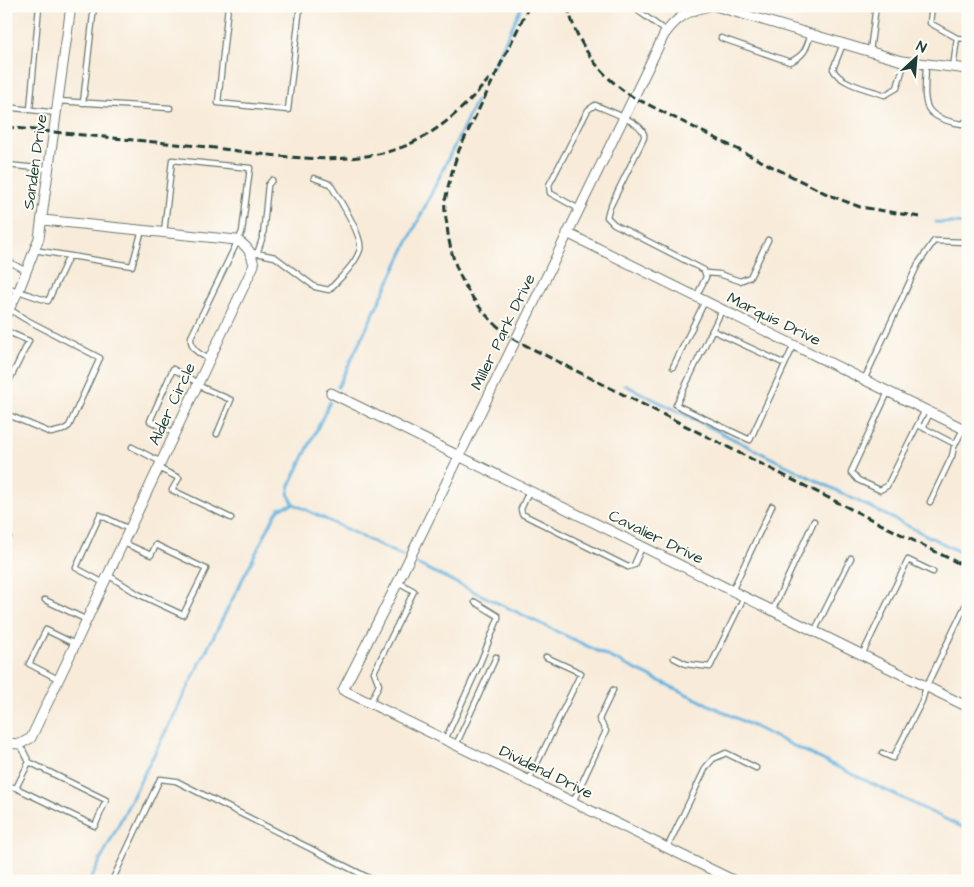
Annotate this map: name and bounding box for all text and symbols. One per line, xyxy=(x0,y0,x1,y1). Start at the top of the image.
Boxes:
north arrow xyxy=(892,32,942,82)
text: N xyxy=(913,36,930,58)
street label: Sanden Drive xyxy=(17,112,53,211)
street label: Miller Park Drive xyxy=(465,270,541,394)
street label: Marquis Drive xyxy=(723,287,825,351)
street label: Alder Circle xyxy=(143,359,201,449)
street label: Cavalier Drive xyxy=(605,504,708,570)
street label: Dividend Drive xyxy=(496,740,597,804)

